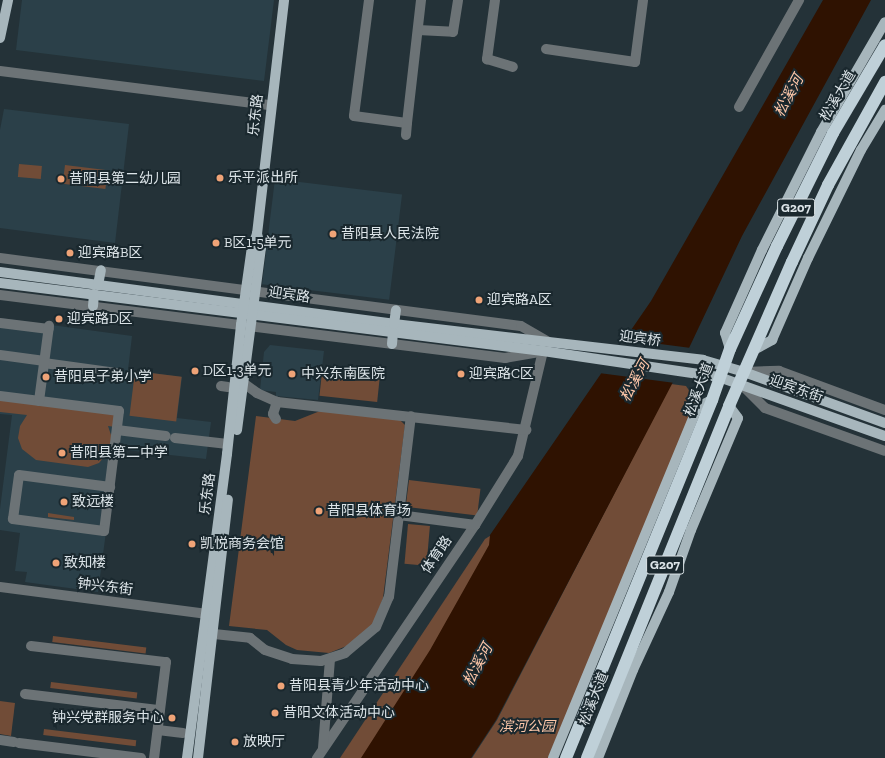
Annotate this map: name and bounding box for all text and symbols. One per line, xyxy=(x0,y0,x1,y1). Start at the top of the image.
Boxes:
street label: 松溪大道 xyxy=(816,68,860,124)
water label: 松溪河 xyxy=(770,72,808,120)
street label: 乐东路 xyxy=(245,93,267,137)
place label: 乐平派出所 xyxy=(228,170,298,186)
place label: 昔阳县第二幼儿园 xyxy=(69,171,181,187)
marker: 乐平派出所 xyxy=(215,173,225,183)
marker: 昔阳县第二幼儿园 xyxy=(56,174,66,184)
road number: G207 xyxy=(777,197,815,219)
place label: 昔阳县人民法院 xyxy=(341,226,439,242)
marker: 昔阳县人民法院 xyxy=(328,229,338,239)
place label: B区1-5单元 xyxy=(224,235,292,251)
marker: B区1-5单元 xyxy=(211,238,221,248)
place label: 迎宾路B区 xyxy=(78,245,142,261)
marker: 迎宾路B区 xyxy=(65,248,75,258)
street label: 迎宾路 xyxy=(267,284,311,306)
place label: 迎宾路A区 xyxy=(487,292,552,308)
marker: 迎宾路A区 xyxy=(474,295,484,305)
place label: 迎宾路D区 xyxy=(67,311,133,327)
marker: 迎宾路D区 xyxy=(54,314,64,324)
street label: 迎宾桥 xyxy=(618,328,662,350)
water label: 松溪河 xyxy=(616,357,654,405)
street label: 松溪大道 xyxy=(681,361,717,419)
place label: D区1-3单元 xyxy=(203,363,272,379)
marker: D区1-3单元 xyxy=(190,366,200,376)
place label: 中兴东南医院 xyxy=(301,366,385,382)
place label: 迎宾路C区 xyxy=(469,366,534,382)
marker: 中兴东南医院 xyxy=(286,368,298,380)
place label: 昔阳县子弟小学 xyxy=(54,369,152,385)
marker: 迎宾路C区 xyxy=(456,369,466,379)
marker: 昔阳县子弟小学 xyxy=(41,372,51,382)
street label: 迎宾东街 xyxy=(767,372,825,406)
place label: 昔阳县第二中学 xyxy=(70,445,168,461)
marker: 昔阳县第二中学 xyxy=(57,448,67,458)
street label: 乐东路 xyxy=(197,472,219,516)
place label: 致远楼 xyxy=(72,494,114,510)
marker: 致远楼 xyxy=(59,497,69,507)
place label: 昔阳县体育场 xyxy=(327,503,411,519)
marker: 昔阳县体育场 xyxy=(314,506,324,516)
street label: 体育路 xyxy=(418,533,456,577)
place label: 凯悦商务会馆 xyxy=(200,536,284,552)
marker: 凯悦商务会馆 xyxy=(187,539,197,549)
road number: G207 xyxy=(646,554,684,576)
place label: 致知楼 xyxy=(64,555,106,571)
marker: 致知楼 xyxy=(51,558,61,568)
street label: 钟兴东街 xyxy=(76,575,134,599)
water label: 松溪河 xyxy=(459,641,497,689)
street label: 松溪大道 xyxy=(576,670,612,728)
place label: 昔阳县青少年活动中心 xyxy=(289,678,429,694)
marker: 昔阳县青少年活动中心 xyxy=(276,681,286,691)
place label: 昔阳文体活动中心 xyxy=(283,705,395,721)
marker: 昔阳文体活动中心 xyxy=(270,708,280,718)
place label: 钟兴党群服务中心 xyxy=(52,710,164,726)
marker: 钟兴党群服务中心 xyxy=(167,713,177,723)
park label: 滨河公园 xyxy=(499,719,555,735)
place label: 放映厅 xyxy=(243,734,285,750)
marker: 放映厅 xyxy=(230,737,240,747)

